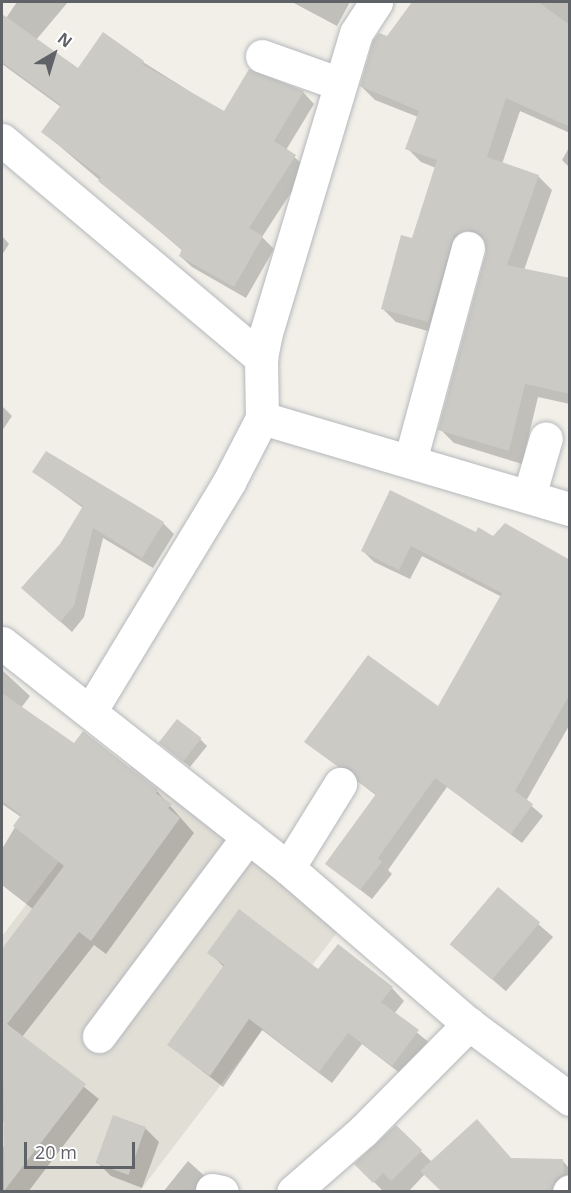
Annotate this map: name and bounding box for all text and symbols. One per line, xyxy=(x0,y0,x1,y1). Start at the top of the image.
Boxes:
north arrow xyxy=(24,24,84,84)
text: N xyxy=(53,27,77,52)
scale bar xyxy=(27,1130,138,1168)
text: 20 m xyxy=(35,1140,77,1164)

